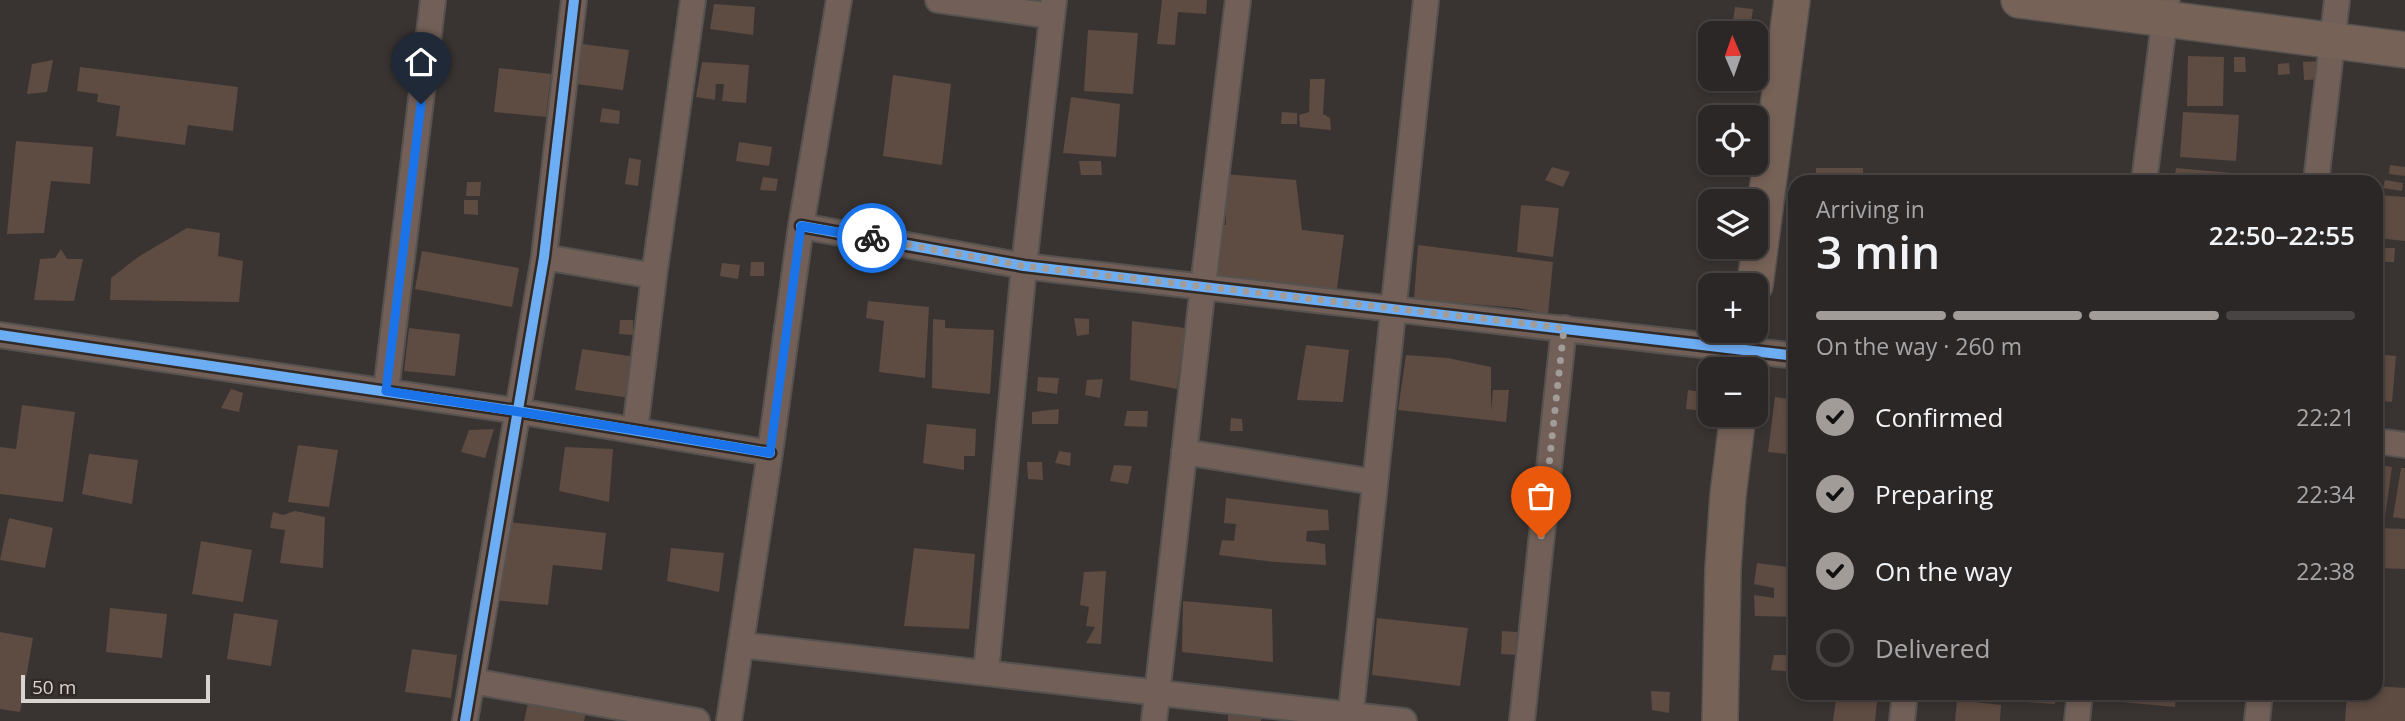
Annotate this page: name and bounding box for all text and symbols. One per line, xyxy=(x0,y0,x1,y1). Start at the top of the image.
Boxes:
north arrow xyxy=(1698,21,1768,91)
map controls xyxy=(1698,21,1768,427)
pin xyxy=(391,32,451,104)
icon: home xyxy=(402,43,440,81)
button: locate xyxy=(1698,105,1768,175)
button: layers xyxy=(1698,189,1768,259)
text: Arriving in xyxy=(1816,193,1925,225)
courier xyxy=(837,203,907,273)
text: 22:50–22:55 xyxy=(2209,217,2355,253)
icon: bike xyxy=(853,219,891,257)
text: 3 min xyxy=(1816,220,1940,282)
button: + xyxy=(1698,273,1768,343)
text: On the way · 260 m xyxy=(1816,330,2022,362)
button: − xyxy=(1698,357,1768,427)
icon: check xyxy=(1816,398,1854,436)
text: Confirmed xyxy=(1875,399,2003,435)
text: 22:21 xyxy=(2296,401,2355,433)
pin xyxy=(1511,466,1571,538)
icon: check xyxy=(1816,475,1854,513)
text: Preparing xyxy=(1875,476,1993,512)
icon: bag xyxy=(1522,477,1560,515)
text: 22:34 xyxy=(2296,478,2355,510)
icon: check xyxy=(1816,552,1854,590)
text: On the way xyxy=(1875,553,2012,589)
text: 22:38 xyxy=(2296,555,2355,587)
text: Delivered xyxy=(1875,630,1990,666)
scale bar xyxy=(21,672,210,704)
text: 50 m xyxy=(32,674,76,700)

